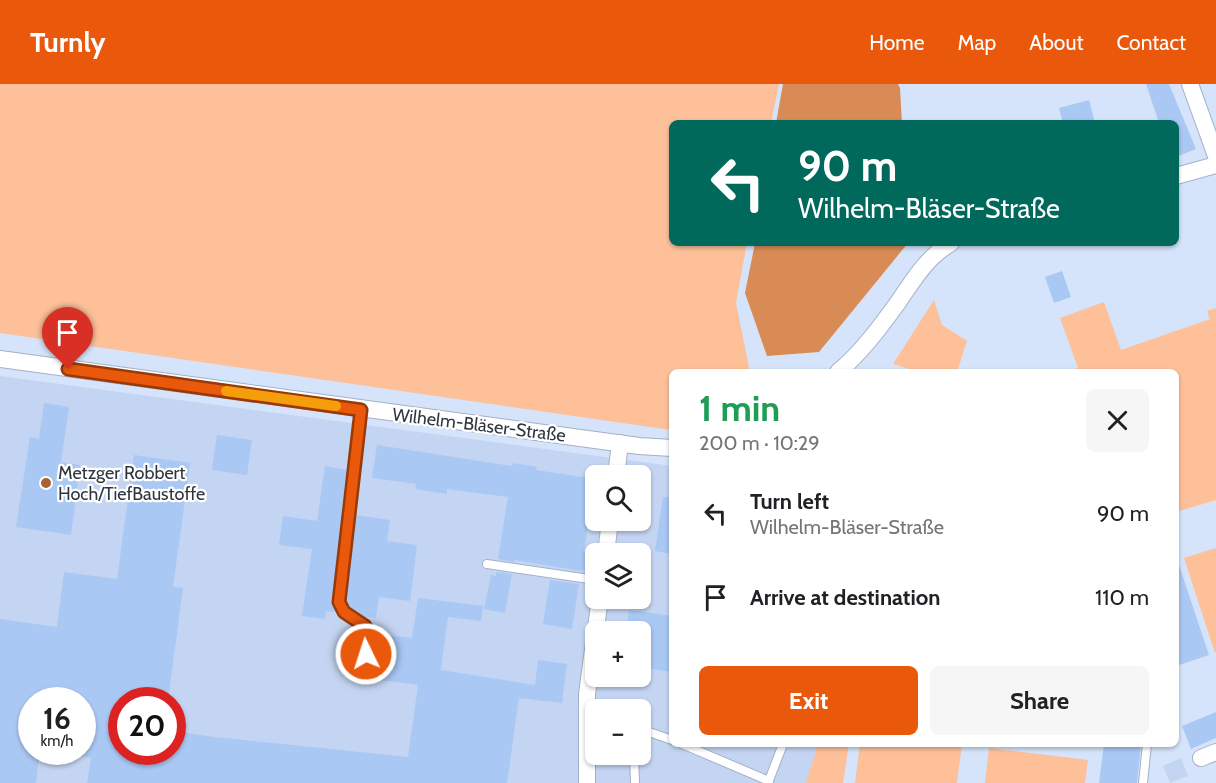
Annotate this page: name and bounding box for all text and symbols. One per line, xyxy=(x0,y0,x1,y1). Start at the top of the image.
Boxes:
text: Turnly xyxy=(30,25,106,59)
text: Home xyxy=(869,30,925,55)
text: Map xyxy=(958,30,996,55)
text: About xyxy=(1029,30,1083,55)
text: Contact xyxy=(1116,30,1186,55)
text: 90 m xyxy=(798,140,897,192)
icon: left xyxy=(699,144,777,222)
text: Wilhelm-Bläser-Straße xyxy=(798,192,1060,225)
pin xyxy=(42,307,93,369)
icon: arrive xyxy=(51,316,84,349)
text: 1 min xyxy=(699,386,780,430)
button: close xyxy=(1086,389,1149,452)
street label: Wilhelm-Bläser-Straße xyxy=(391,403,567,447)
text: 200 m · 10:29 xyxy=(699,431,820,455)
place label: Metzger Robbert Hoch/TiefBaustoffe xyxy=(58,462,205,505)
map controls xyxy=(585,465,651,765)
button: search xyxy=(585,465,651,531)
marker: Metzger Robbert Hoch/TiefBaustoffe xyxy=(39,476,53,490)
text: Turn left xyxy=(750,488,829,515)
icon: left xyxy=(699,497,732,530)
text: 90 m xyxy=(1097,500,1149,527)
text: Wilhelm-Bläser-Straße xyxy=(750,515,944,539)
button: layers xyxy=(585,543,651,609)
icon: arrive xyxy=(699,581,732,614)
text: Arrive at destination xyxy=(750,584,940,611)
text: 110 m xyxy=(1095,584,1149,611)
button: + xyxy=(585,621,651,687)
position arrow xyxy=(334,622,398,686)
button: Exit xyxy=(699,666,918,735)
button: Share xyxy=(930,666,1149,735)
speed limit sign: 20 xyxy=(108,687,186,765)
button: − xyxy=(585,699,651,765)
text: 16 xyxy=(43,700,71,737)
text: km/h xyxy=(41,732,73,750)

